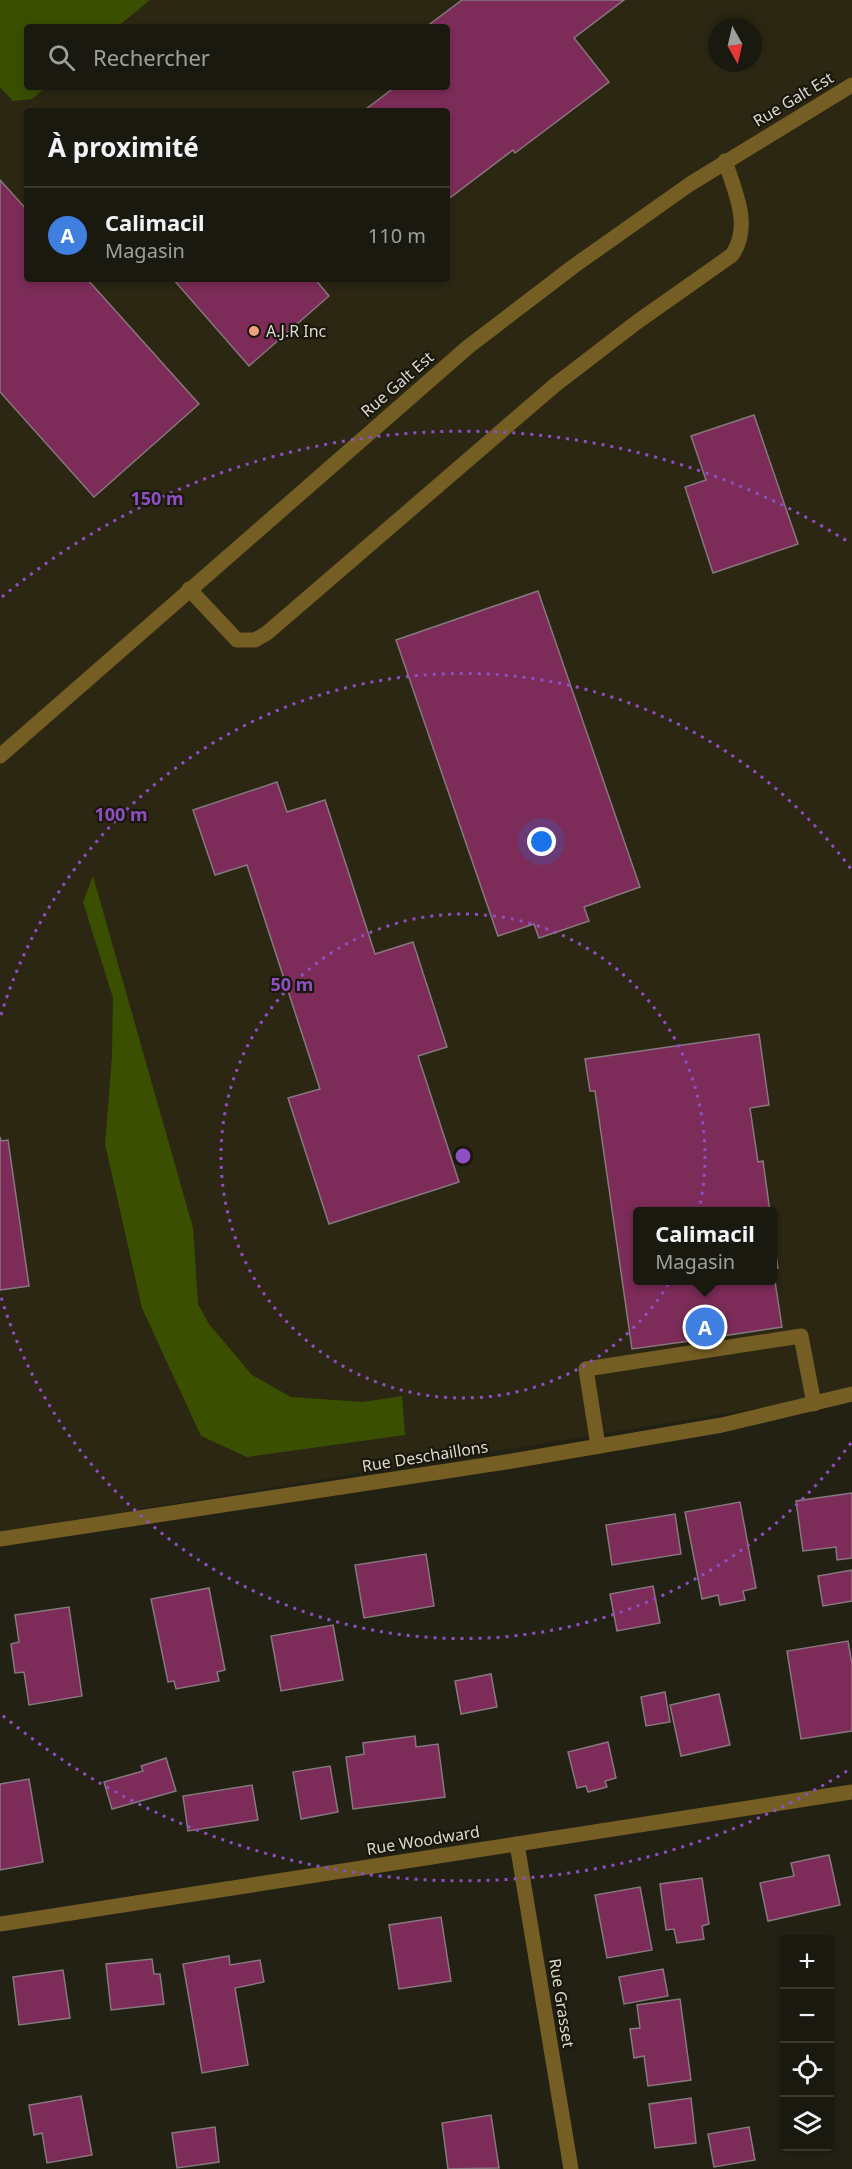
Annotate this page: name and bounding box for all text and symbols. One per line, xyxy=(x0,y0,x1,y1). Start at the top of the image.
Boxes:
north arrow xyxy=(708,18,762,72)
search box xyxy=(24,24,450,90)
icon: search xyxy=(45,41,78,74)
text: Rechercher xyxy=(93,42,210,72)
street label: Rue Galt Est xyxy=(749,66,837,132)
text: À proximité xyxy=(48,129,199,165)
text: Calimacil xyxy=(105,207,205,237)
text: A xyxy=(61,222,74,249)
text: 110 m xyxy=(368,222,426,249)
text: Magasin xyxy=(105,237,185,264)
place label: A.J.R Inc xyxy=(266,320,327,342)
marker: A.J.R Inc xyxy=(247,324,261,338)
street label: Rue Galt Est xyxy=(356,346,438,422)
text: 150 m xyxy=(130,486,184,510)
text: 100 m xyxy=(94,802,148,826)
your location xyxy=(527,827,556,856)
text: 50 m xyxy=(271,972,313,996)
centre of rings xyxy=(453,1146,473,1166)
popup xyxy=(633,1207,777,1285)
text: Calimacil xyxy=(655,1218,755,1248)
text: Magasin xyxy=(655,1248,735,1275)
pin: A xyxy=(686,1304,724,1350)
street label: Rue Deschaillons xyxy=(360,1435,490,1477)
street label: Rue Woodward xyxy=(365,1820,481,1860)
map controls xyxy=(780,1935,834,2151)
button: + xyxy=(780,1935,834,1989)
street label: Rue Grasset xyxy=(544,1957,580,2049)
button: − xyxy=(780,1989,834,2043)
button: locate xyxy=(780,2043,834,2097)
button: layers xyxy=(780,2097,834,2151)

